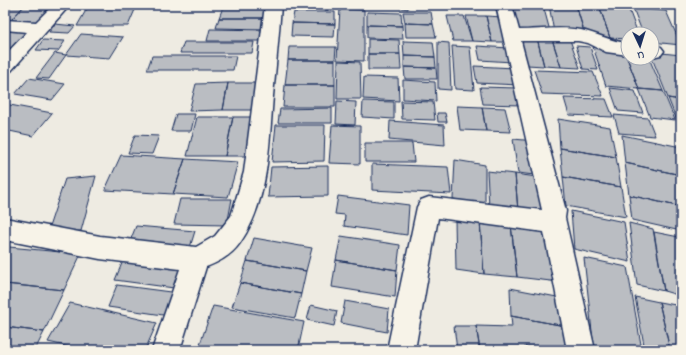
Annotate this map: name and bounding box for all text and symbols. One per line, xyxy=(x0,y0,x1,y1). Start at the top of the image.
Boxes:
north arrow xyxy=(620,26,660,66)
text: U xyxy=(637,47,645,63)

